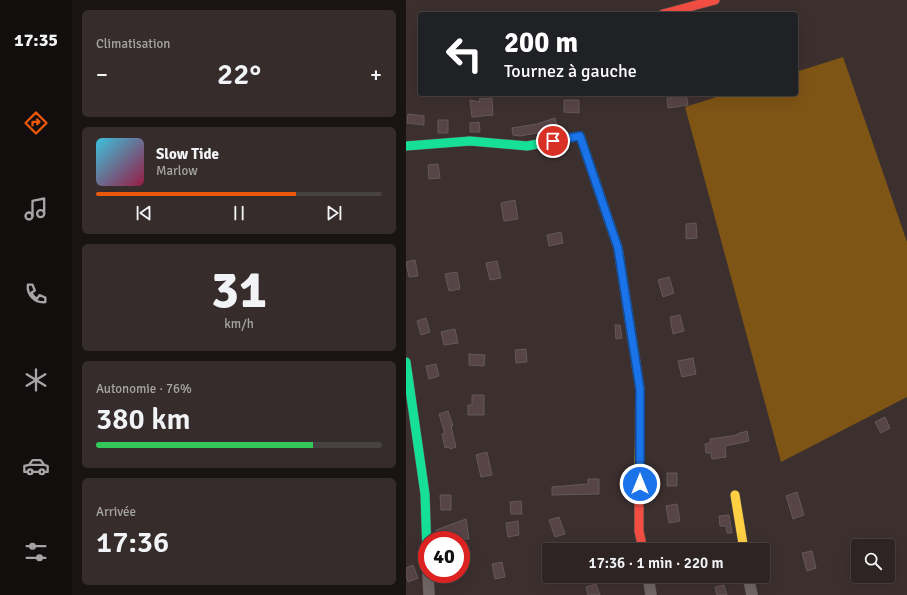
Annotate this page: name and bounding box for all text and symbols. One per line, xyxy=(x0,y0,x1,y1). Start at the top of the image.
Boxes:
text: 200 m xyxy=(504,26,578,60)
icon: left xyxy=(438,28,490,80)
text: 17:35 xyxy=(14,29,58,51)
text: Climatisation xyxy=(96,36,170,52)
text: 22° xyxy=(217,56,261,93)
text: Tournez à gauche xyxy=(504,60,637,82)
text: − xyxy=(96,61,108,88)
text: + xyxy=(370,61,382,88)
icon: directions xyxy=(22,109,50,137)
pin xyxy=(536,124,570,158)
icon: arrive xyxy=(542,130,564,152)
text: Slow Tide xyxy=(156,145,219,163)
text: Marlow xyxy=(156,163,198,179)
icon: music xyxy=(22,195,50,223)
icon: previous xyxy=(133,202,155,224)
icon: pause xyxy=(228,202,250,224)
icon: next xyxy=(323,202,345,224)
text: 31 xyxy=(211,258,267,322)
icon: phone xyxy=(22,280,50,308)
text: km/h xyxy=(224,316,254,332)
icon: climate xyxy=(22,366,50,394)
text: Autonomie · 76% xyxy=(96,381,192,397)
text: 380 km xyxy=(96,401,191,438)
icon: car xyxy=(22,452,50,480)
position arrow xyxy=(619,463,661,505)
text: Arrivée xyxy=(96,504,136,520)
text: 17:36 xyxy=(96,524,169,561)
speed limit sign: 40 xyxy=(418,531,470,583)
icon: filters xyxy=(22,538,50,566)
map controls xyxy=(851,539,895,583)
button: search xyxy=(851,539,895,583)
text: 17:36 · 1 min · 220 m xyxy=(589,554,723,572)

